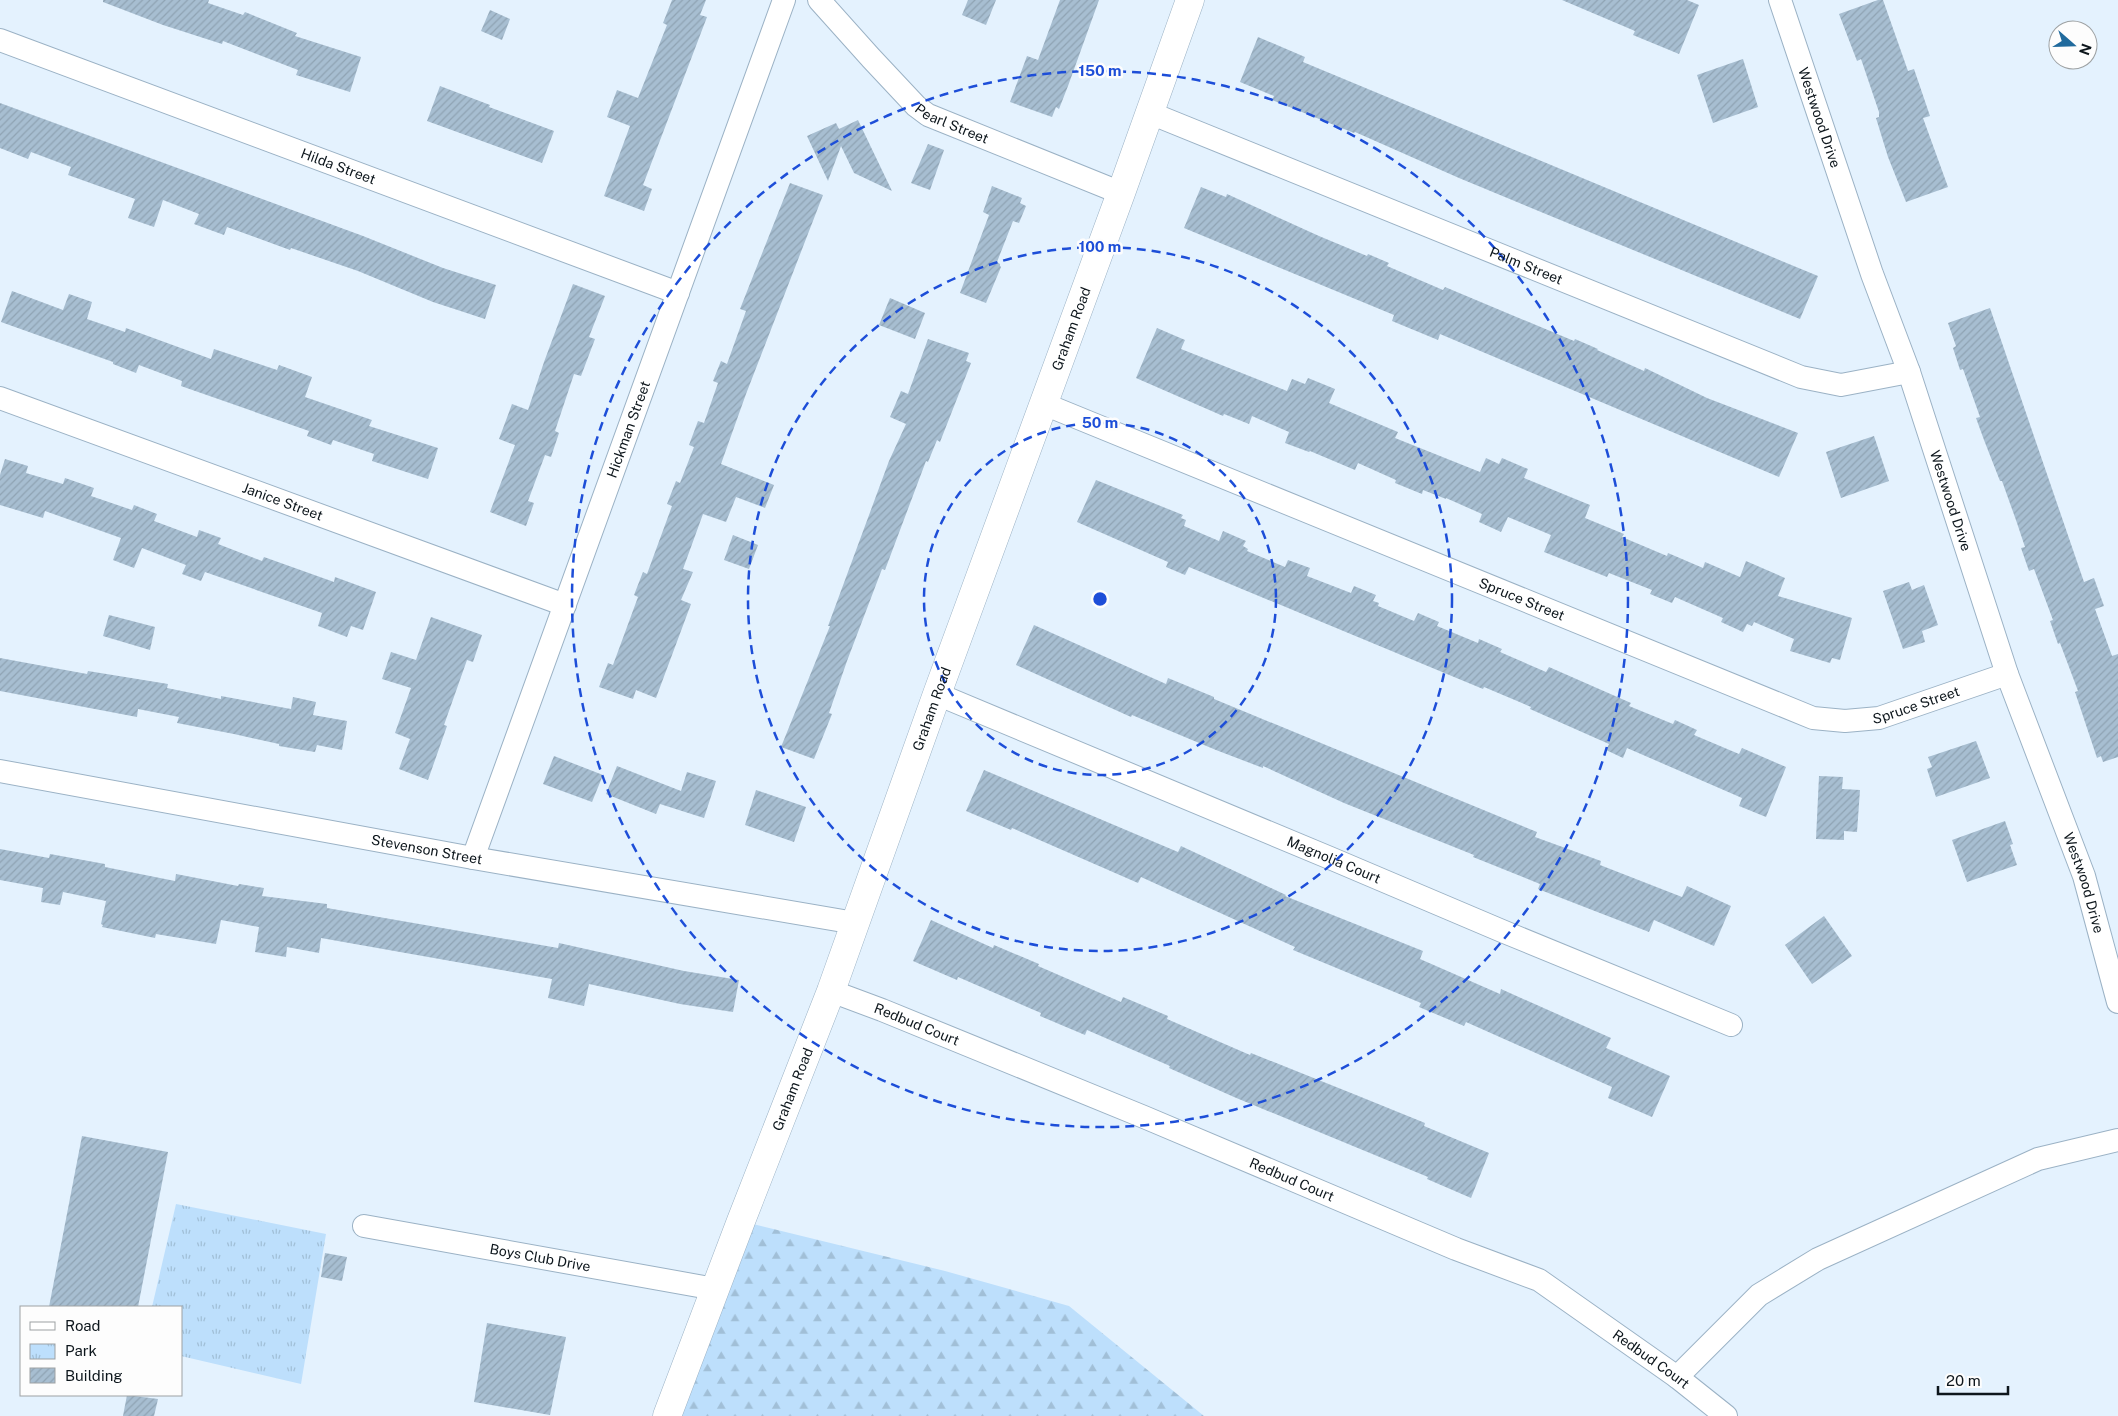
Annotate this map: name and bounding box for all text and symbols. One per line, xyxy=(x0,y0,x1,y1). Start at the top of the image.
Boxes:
north arrow xyxy=(2048,20,2098,70)
text: N xyxy=(2076,42,2095,57)
text: 150 m xyxy=(1078,62,1122,79)
street label: Westwood Drive xyxy=(1795,65,1844,170)
street label: Pearl Street xyxy=(912,100,991,147)
street label: Hilda Street xyxy=(299,145,378,187)
text: 100 m xyxy=(1079,238,1121,255)
street label: Palm Street xyxy=(1487,244,1565,287)
street label: Graham Road xyxy=(1049,285,1094,373)
street label: Hickman Street xyxy=(604,379,653,480)
text: 50 m xyxy=(1082,414,1118,431)
street label: Westwood Drive xyxy=(1927,448,1975,553)
street label: Janice Street xyxy=(240,479,325,524)
street label: Spruce Street xyxy=(1477,574,1567,624)
centre of rings xyxy=(1091,590,1109,608)
street label: Graham Road xyxy=(909,665,954,753)
street label: Spruce Street xyxy=(1872,683,1962,727)
street label: Westwood Drive xyxy=(2060,830,2107,935)
street label: Stevenson Street xyxy=(370,831,484,867)
street label: Magnolia Court xyxy=(1285,833,1383,887)
street label: Redbud Court xyxy=(872,1000,962,1049)
street label: Graham Road xyxy=(769,1046,816,1133)
street label: Redbud Court xyxy=(1247,1155,1337,1205)
street label: Boys Club Drive xyxy=(488,1241,592,1275)
legend xyxy=(20,1306,182,1396)
text: Road xyxy=(65,1317,101,1334)
street label: Redbud Court xyxy=(1610,1326,1693,1392)
text: Park xyxy=(65,1342,97,1359)
scale bar xyxy=(1938,1364,2008,1396)
text: Building xyxy=(65,1367,123,1384)
text: 20 m xyxy=(1946,1372,1981,1389)

